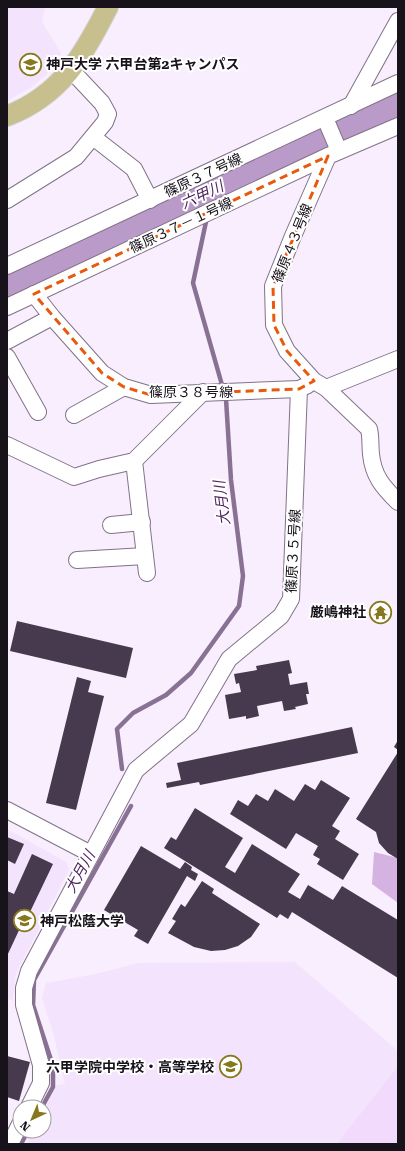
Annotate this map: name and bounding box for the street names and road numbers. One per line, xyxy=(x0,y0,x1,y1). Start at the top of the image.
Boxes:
street label: 篠原３７号線 xyxy=(162,150,244,200)
street label: 篠原３７－１号線 xyxy=(127,194,235,256)
street label: 篠原４３号線 xyxy=(269,201,315,285)
street label: 篠原３８号線 xyxy=(149,384,233,400)
street label: 篠原３５号線 xyxy=(283,509,303,593)

